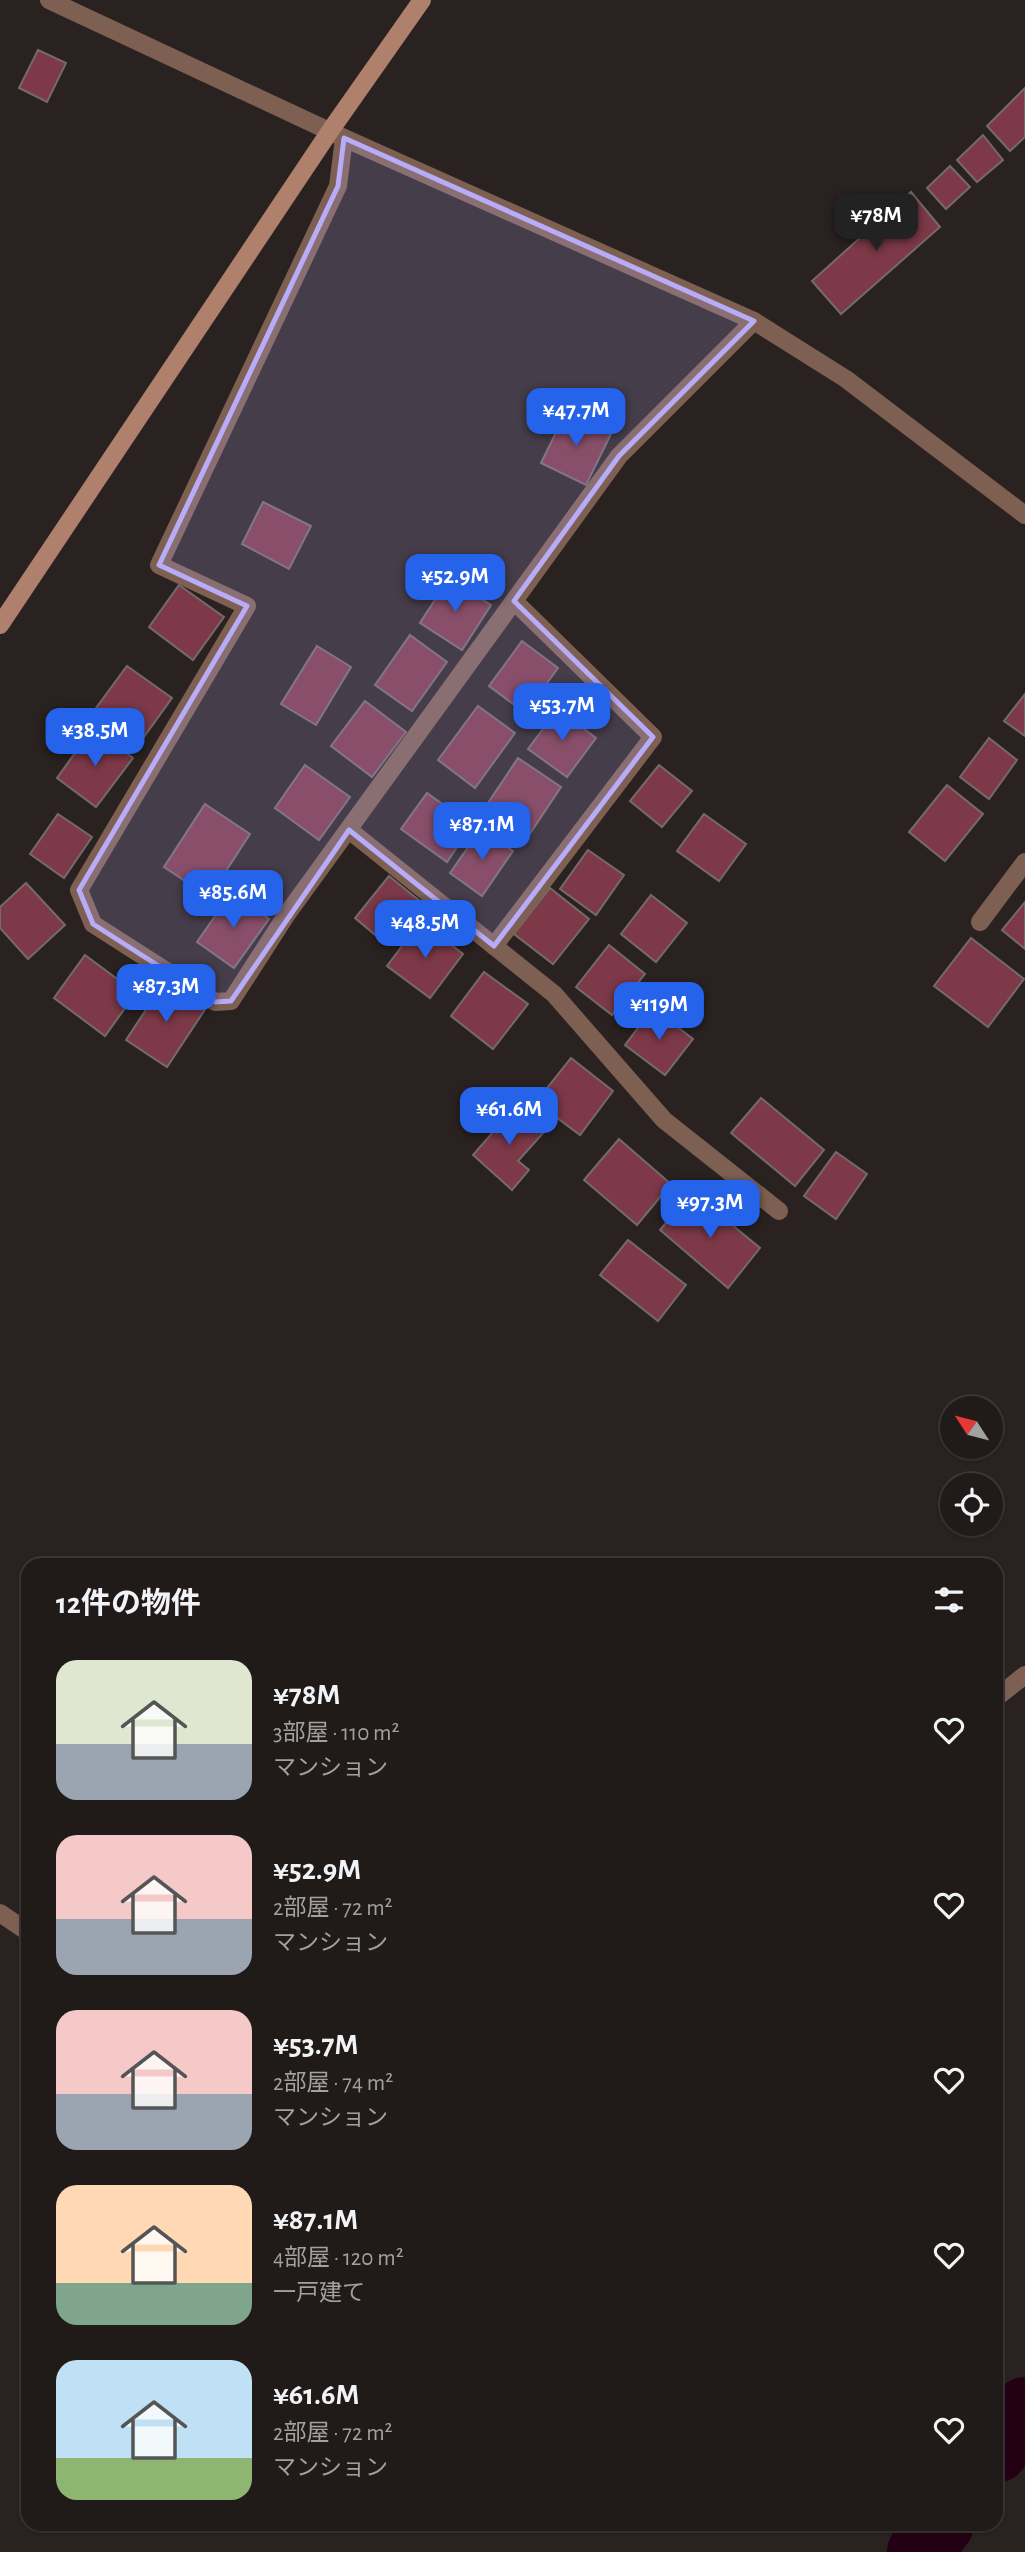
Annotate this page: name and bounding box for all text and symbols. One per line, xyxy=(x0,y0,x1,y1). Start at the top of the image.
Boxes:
pin: ¥78M xyxy=(835,194,917,253)
text: ¥78M xyxy=(850,204,902,227)
pin: ¥47.7M xyxy=(519,388,633,448)
text: ¥47.7M xyxy=(542,399,610,422)
pin: ¥52.9M xyxy=(398,554,512,614)
text: ¥52.9M xyxy=(421,565,489,588)
pin: ¥53.7M xyxy=(505,684,619,743)
text: ¥53.7M xyxy=(529,694,595,717)
pin: ¥38.5M xyxy=(38,708,152,768)
text: ¥38.5M xyxy=(62,719,128,742)
pin: ¥87.1M xyxy=(425,802,539,862)
text: ¥87.1M xyxy=(449,813,515,836)
pin: ¥85.6M xyxy=(176,870,290,930)
text: ¥85.6M xyxy=(199,881,267,904)
pin: ¥48.5M xyxy=(368,900,482,960)
text: ¥48.5M xyxy=(391,911,459,934)
pin: ¥87.3M xyxy=(109,964,223,1024)
text: ¥87.3M xyxy=(133,975,199,998)
pin: ¥119M xyxy=(610,982,708,1042)
text: ¥119M xyxy=(630,993,688,1016)
pin: ¥61.6M xyxy=(452,1088,566,1147)
text: ¥61.6M xyxy=(476,1098,542,1121)
pin: ¥97.3M xyxy=(653,1180,767,1240)
text: ¥97.3M xyxy=(677,1191,743,1214)
north arrow xyxy=(940,1396,1003,1460)
map controls xyxy=(940,1396,1003,1536)
button: locate xyxy=(940,1473,1003,1536)
icon: filters xyxy=(930,1581,968,1619)
text: 12件の物件 xyxy=(56,1589,201,1619)
text: ¥78M xyxy=(273,1680,340,1710)
icon: home xyxy=(112,1688,196,1772)
icon: heart xyxy=(930,1711,968,1749)
text: 3部屋 · 110 m² xyxy=(273,1722,400,1745)
text: マンション xyxy=(273,1757,388,1780)
text: ¥52.9M xyxy=(273,1855,361,1885)
icon: home xyxy=(112,1863,196,1947)
icon: heart xyxy=(930,1886,968,1924)
text: 2部屋 · 72 m² xyxy=(273,1897,393,1920)
text: マンション xyxy=(273,1932,388,1955)
text: ¥53.7M xyxy=(273,2030,358,2060)
icon: home xyxy=(112,2038,196,2122)
icon: heart xyxy=(930,2061,968,2099)
text: 2部屋 · 74 m² xyxy=(273,2072,393,2095)
text: マンション xyxy=(273,2107,388,2130)
text: ¥87.1M xyxy=(273,2205,358,2235)
icon: home xyxy=(112,2213,196,2297)
icon: heart xyxy=(930,2236,968,2274)
text: 4部屋 · 120 m² xyxy=(273,2247,404,2270)
text: 一戸建て xyxy=(273,2282,365,2305)
text: ¥61.6M xyxy=(273,2380,359,2410)
icon: home xyxy=(112,2388,196,2472)
icon: heart xyxy=(930,2411,968,2449)
text: 2部屋 · 72 m² xyxy=(273,2422,393,2445)
text: マンション xyxy=(273,2457,388,2480)

